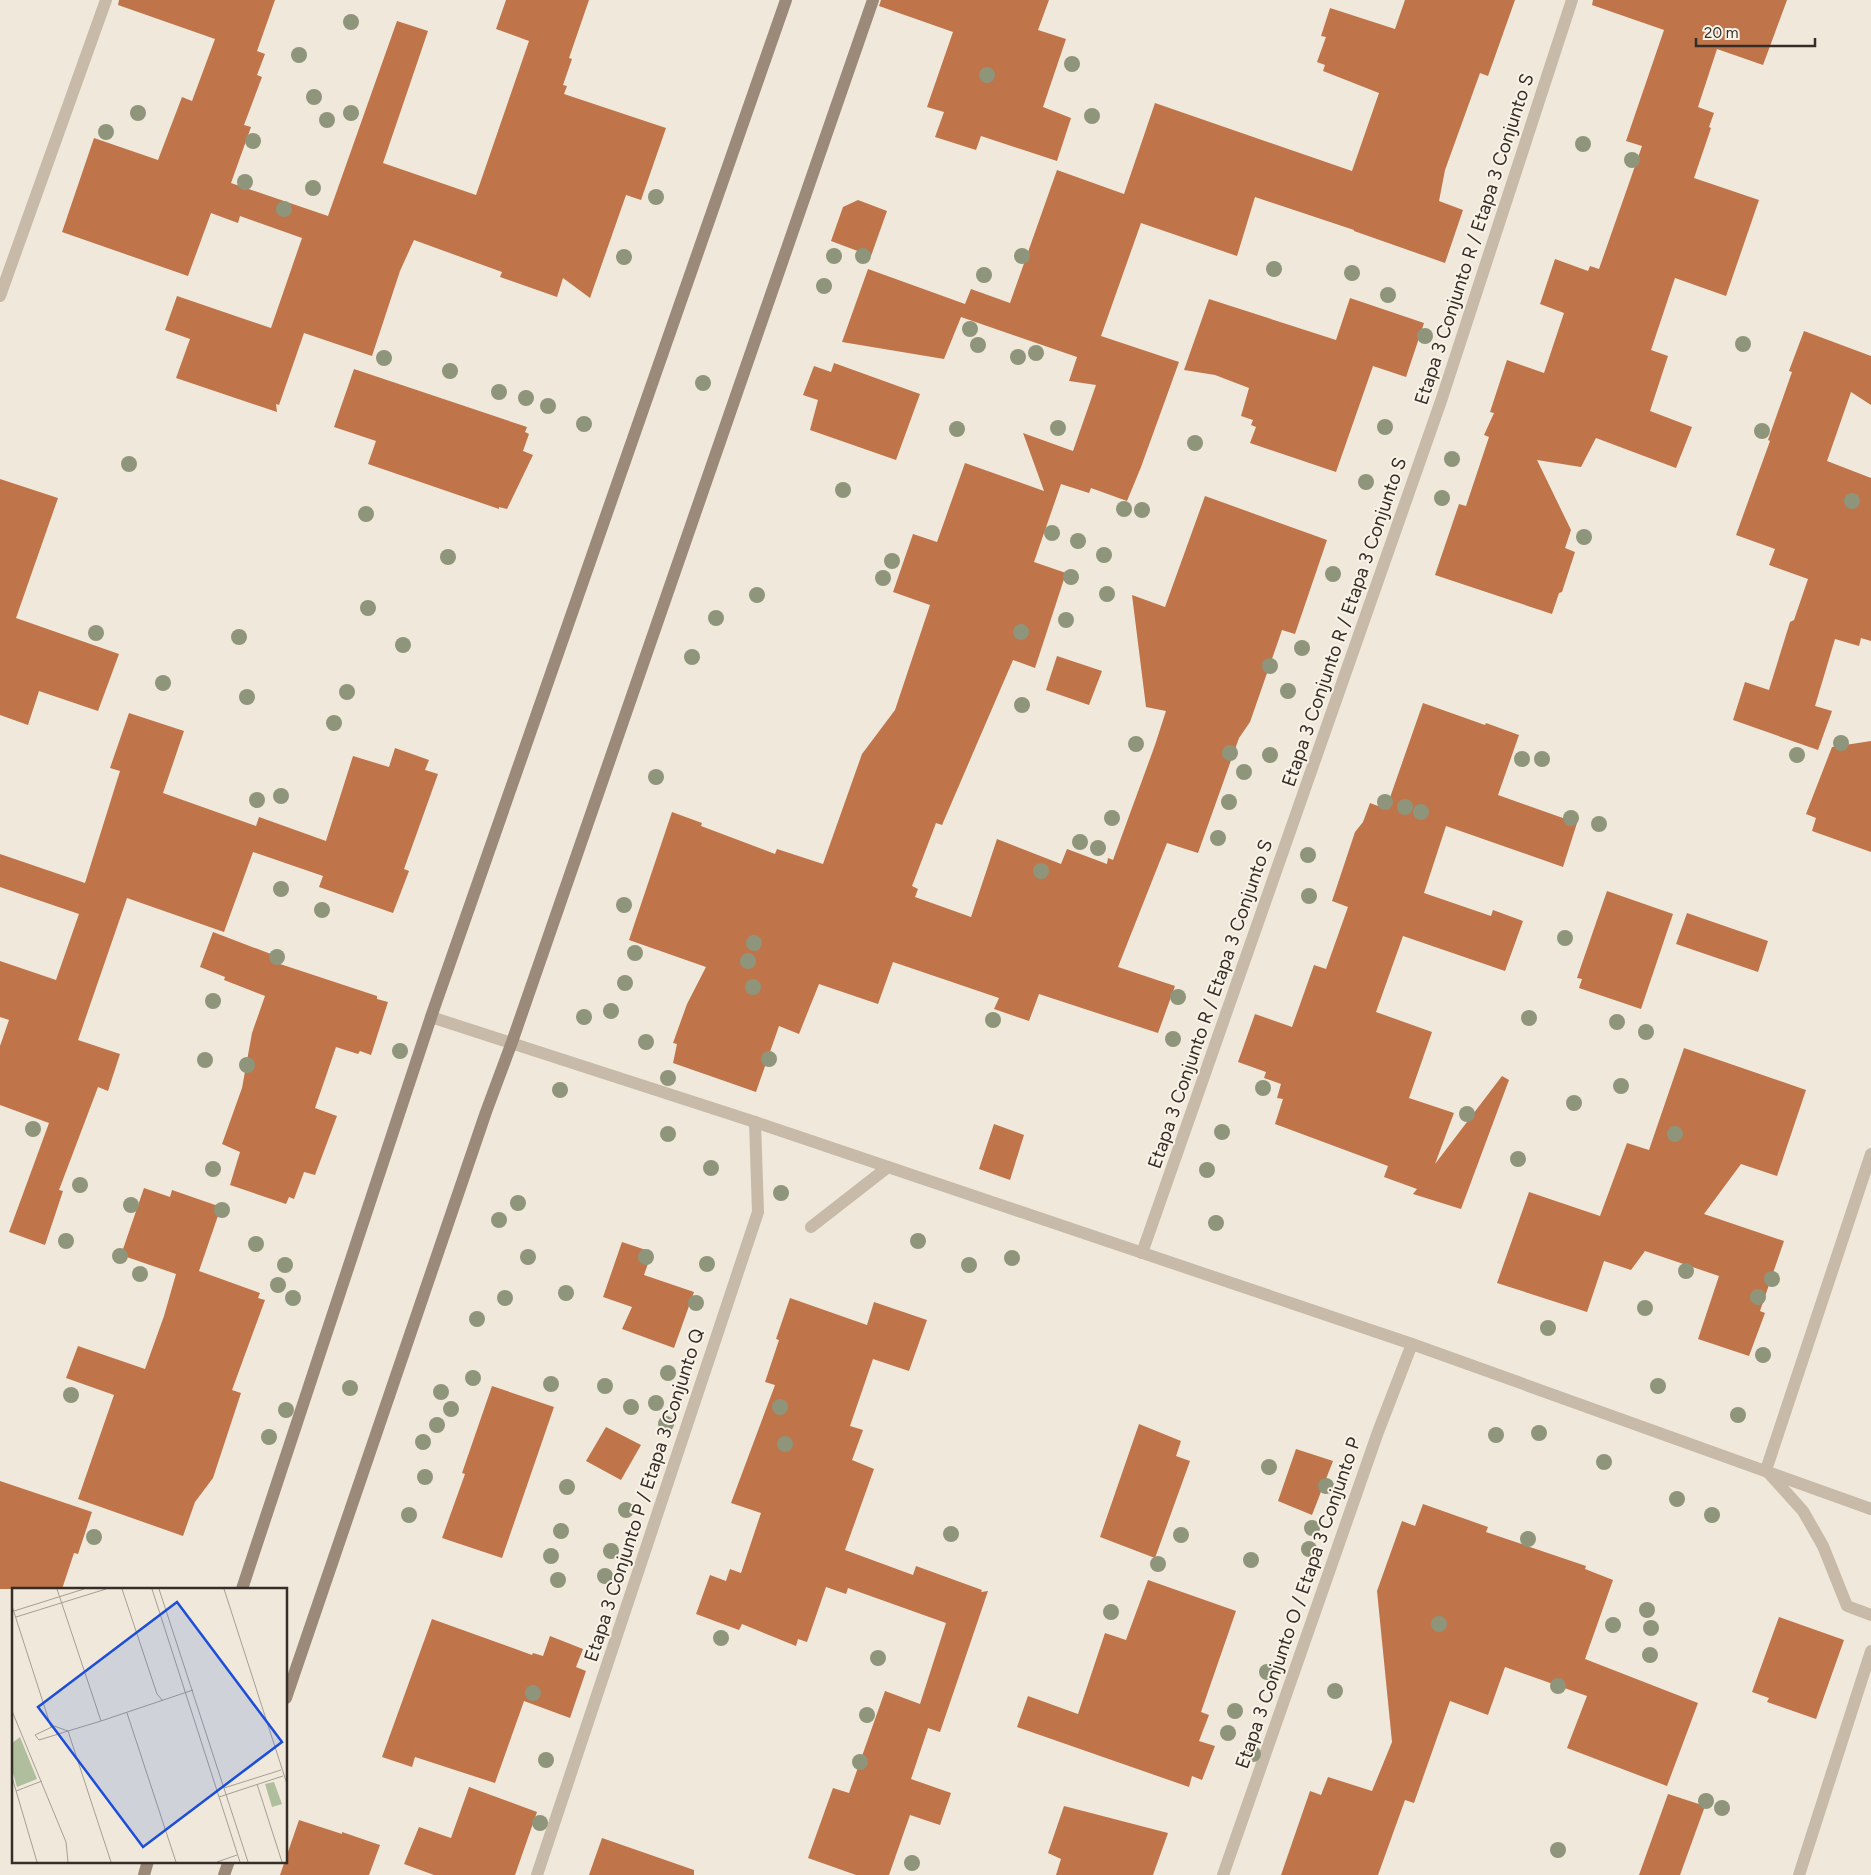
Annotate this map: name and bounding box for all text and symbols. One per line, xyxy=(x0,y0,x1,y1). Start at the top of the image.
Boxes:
scale bar xyxy=(1696,15,1815,47)
text: 20 m xyxy=(1704,24,1738,42)
street label: Etapa 3 Conjunto R / Etapa 3 Conjunto S xyxy=(1409,71,1539,407)
street label: Etapa 3 Conjunto R / Etapa 3 Conjunto S xyxy=(1277,454,1411,790)
street label: Etapa 3 Conjunto R / Etapa 3 Conjunto S xyxy=(1143,836,1277,1172)
street label: Etapa 3 Conjunto P / Etapa 3 Conjunto Q xyxy=(579,1325,709,1665)
street label: Etapa 3 Conjunto O / Etapa 3 Conjunto P xyxy=(1230,1434,1366,1772)
inset map xyxy=(12,1588,288,1862)

